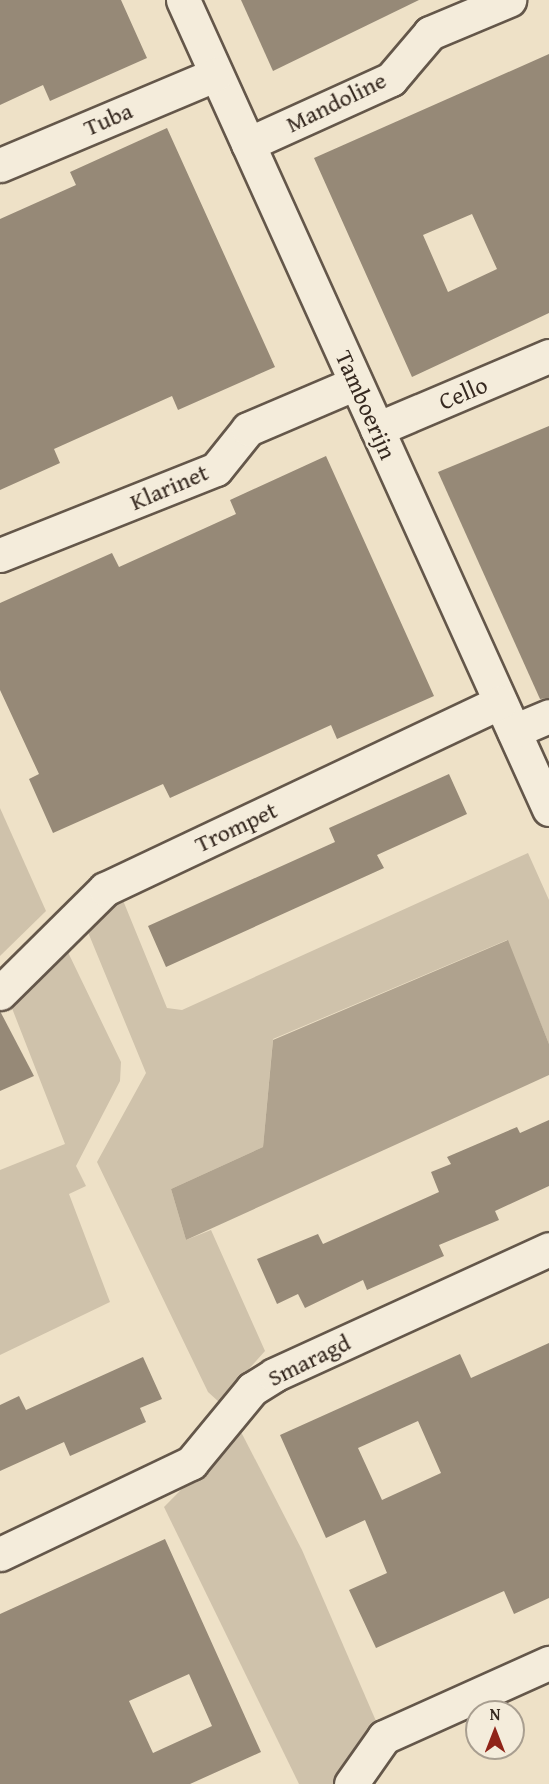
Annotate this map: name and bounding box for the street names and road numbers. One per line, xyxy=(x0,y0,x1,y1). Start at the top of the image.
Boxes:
street label: Mandoline xyxy=(281,65,391,139)
street label: Tuba xyxy=(79,96,137,142)
street label: Tamboerijn xyxy=(329,346,403,464)
street label: Cello xyxy=(434,370,492,416)
street label: Klarinet xyxy=(126,458,212,516)
street label: Trompet xyxy=(190,795,282,859)
street label: Smaragd xyxy=(263,1328,355,1392)

